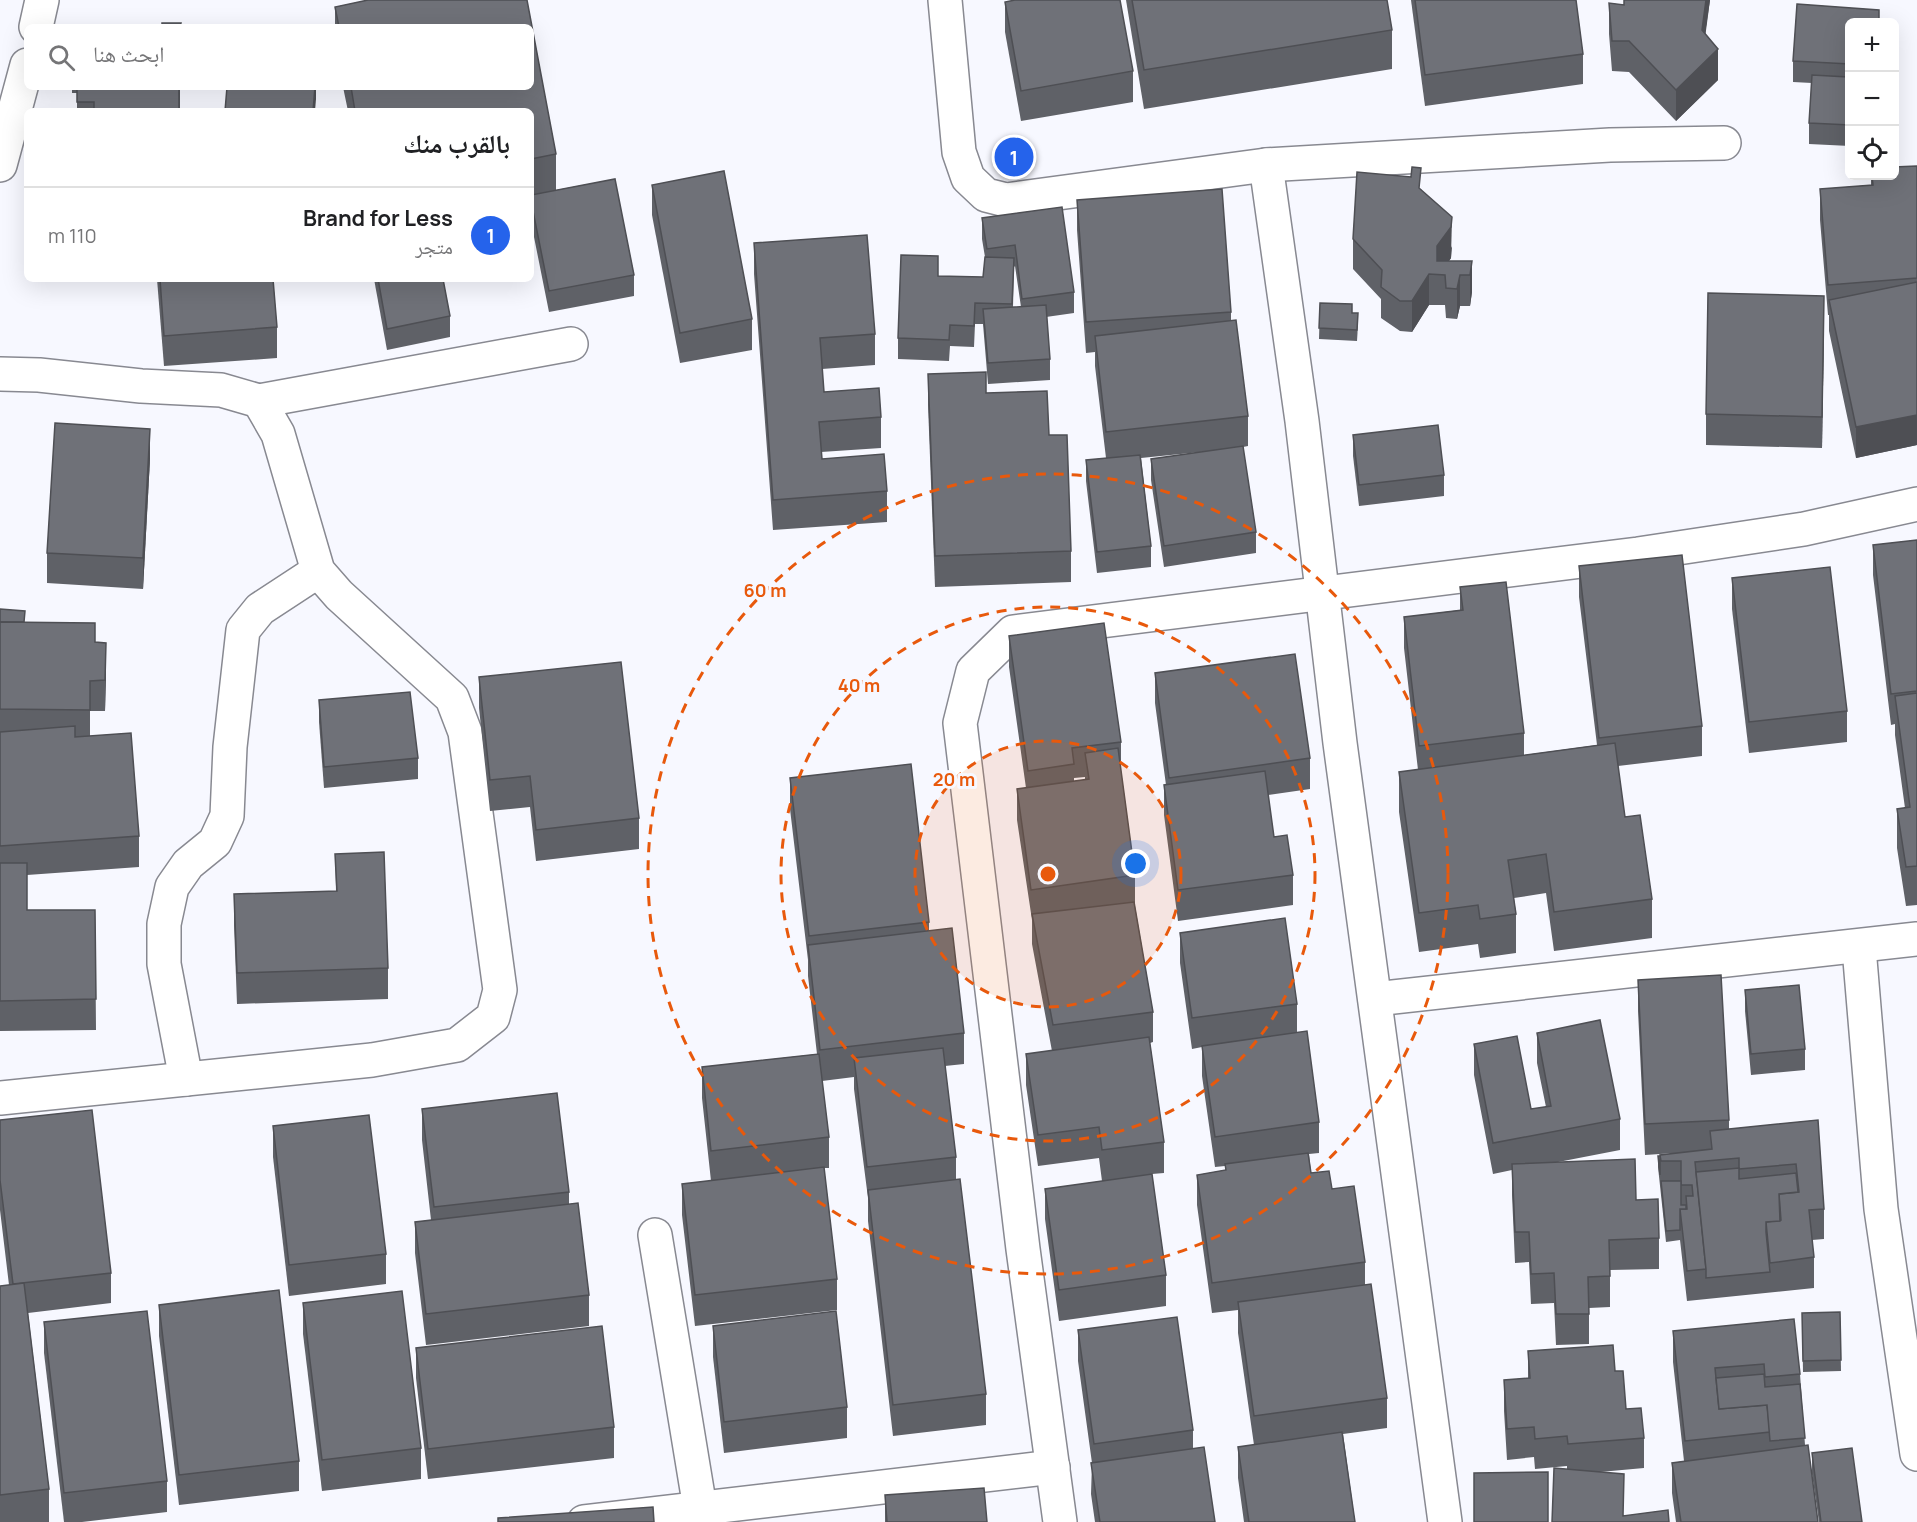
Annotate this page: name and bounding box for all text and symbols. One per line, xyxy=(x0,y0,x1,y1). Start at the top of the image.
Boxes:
map controls xyxy=(1845,18,1899,180)
button: + xyxy=(1845,18,1899,72)
search box xyxy=(24,24,534,90)
text: ابحث هنا xyxy=(93,39,164,69)
icon: search xyxy=(45,41,78,74)
button: − xyxy=(1845,72,1899,126)
text: بالقرب منك xyxy=(403,125,510,161)
button: locate xyxy=(1845,126,1899,180)
pin: 1 xyxy=(994,134,1034,180)
text: Brand for Less xyxy=(303,203,453,233)
text: 110 m xyxy=(48,222,97,249)
text: 1 xyxy=(486,222,495,249)
text: متجر xyxy=(415,233,453,260)
text: 60 m xyxy=(744,578,786,602)
text: 40 m xyxy=(838,673,880,697)
text: 20 m xyxy=(933,767,975,791)
your location xyxy=(1121,849,1150,878)
centre of rings xyxy=(1038,864,1058,884)

